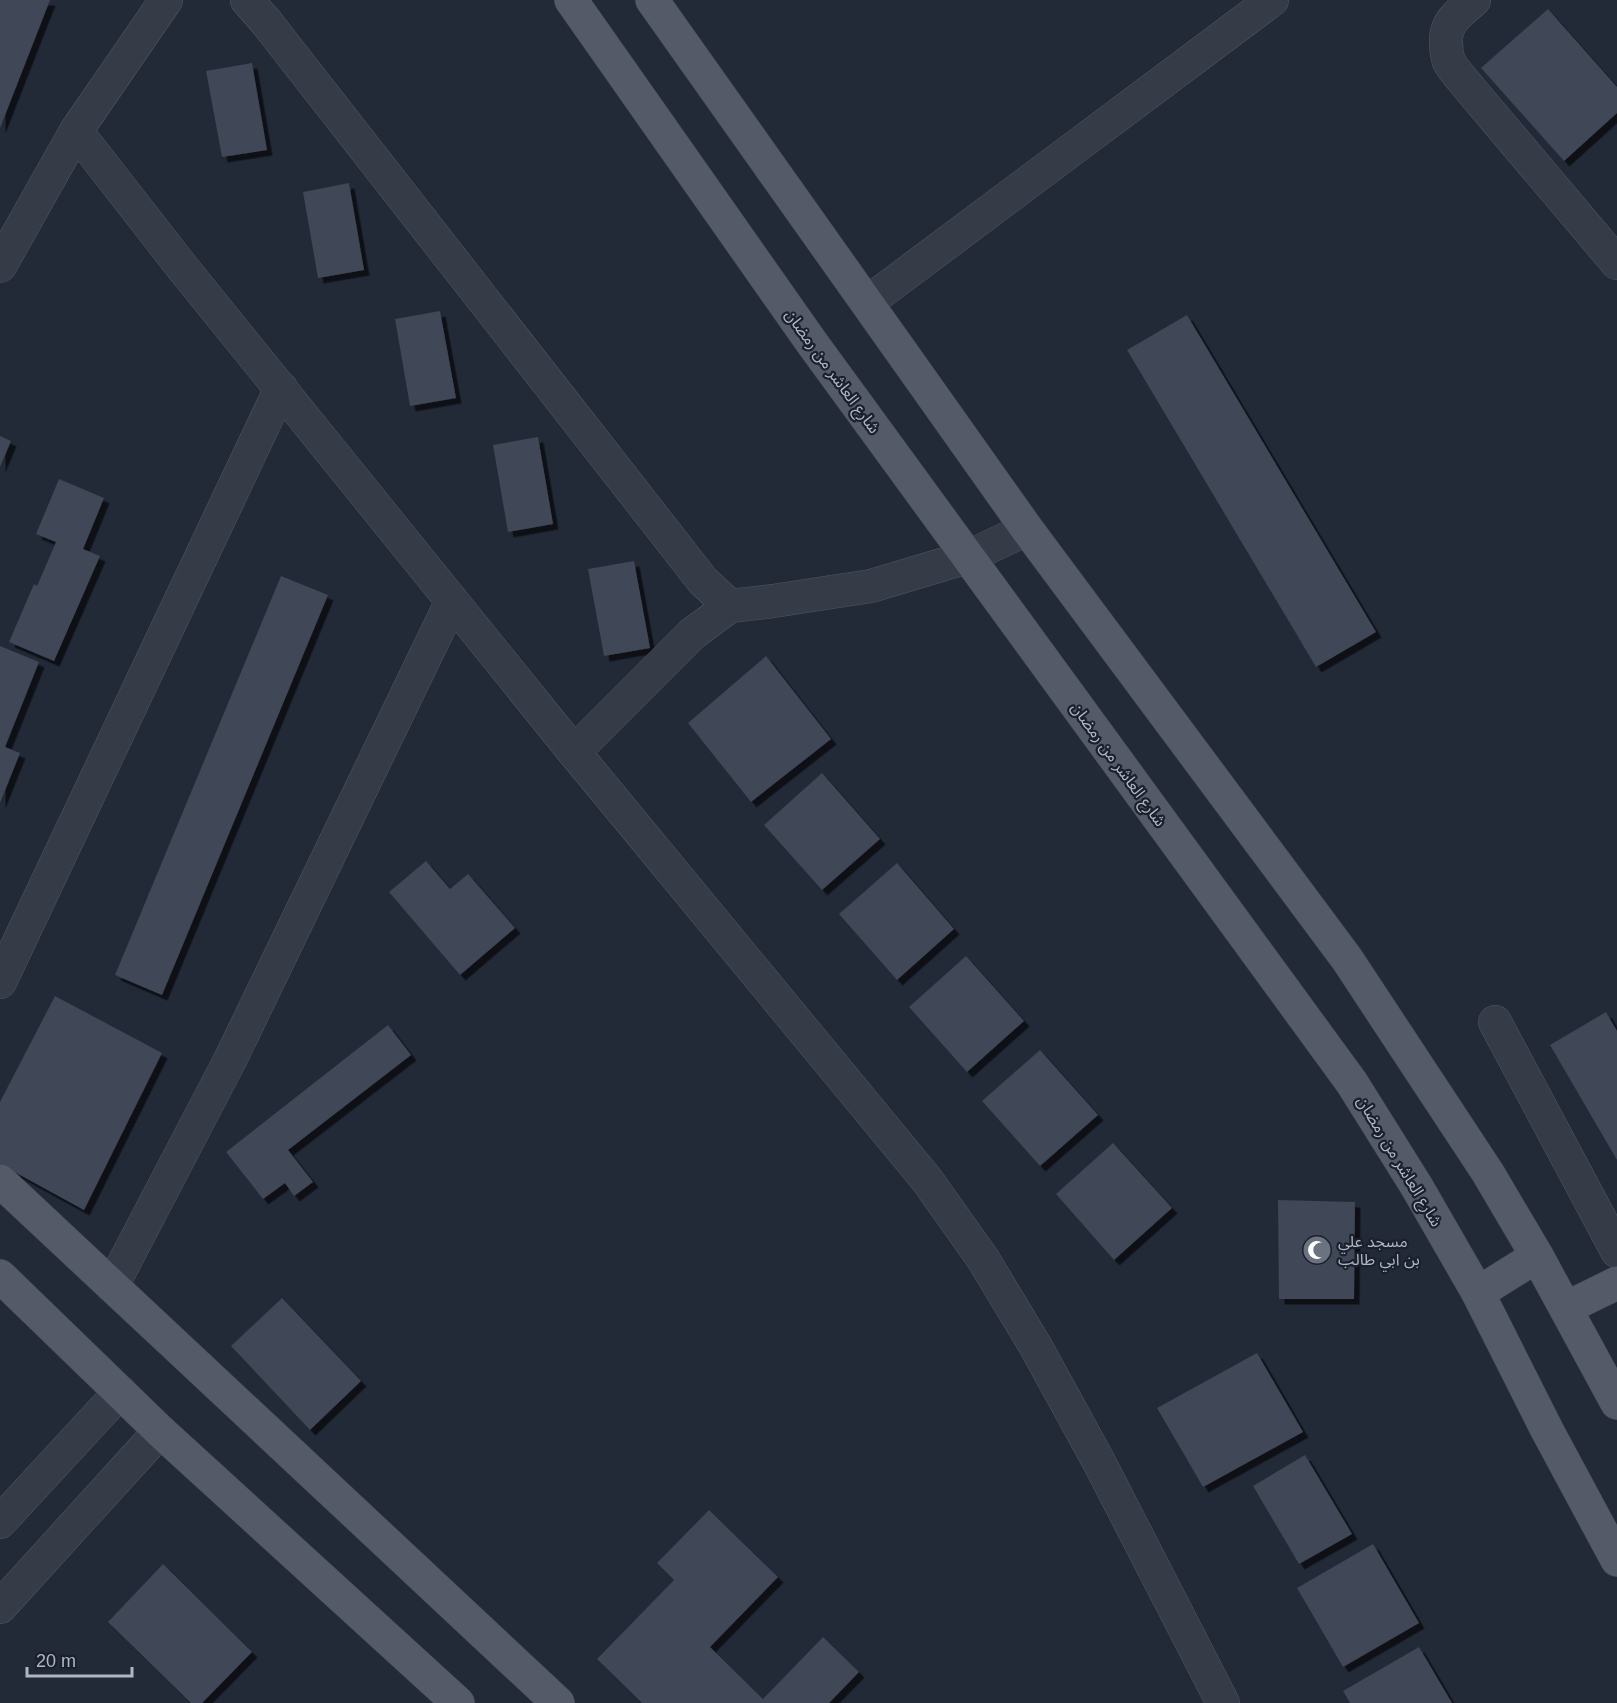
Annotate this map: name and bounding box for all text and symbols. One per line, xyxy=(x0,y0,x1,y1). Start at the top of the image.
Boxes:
street label: شارع العاشر من رمضان xyxy=(779,306,883,439)
street label: شارع العاشر من رمضان xyxy=(1065,699,1169,832)
street label: شارع العاشر من رمضان xyxy=(1351,1093,1445,1232)
place label: مسجد علي بن ابي طالب xyxy=(1338,1233,1420,1272)
mosque icon: مسجد علي بن ابي طالب xyxy=(1301,1234,1333,1266)
scale bar xyxy=(27,1640,132,1678)
text: 20 m xyxy=(36,1651,76,1671)

